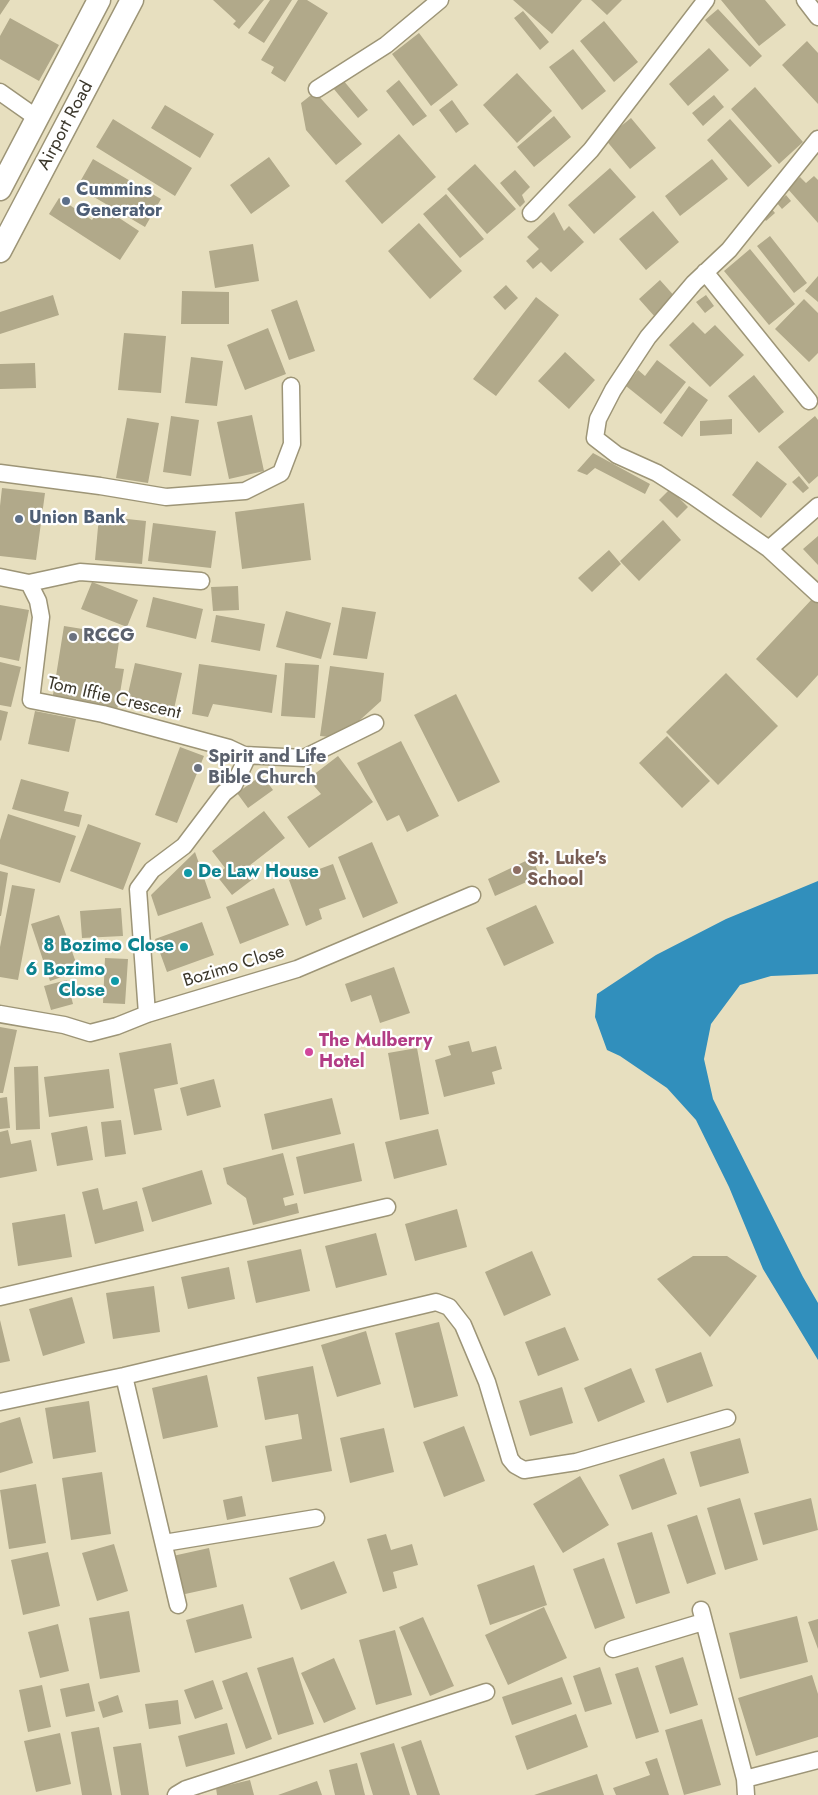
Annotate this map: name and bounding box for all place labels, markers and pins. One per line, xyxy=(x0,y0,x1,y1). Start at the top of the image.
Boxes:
place label: Cummins Generator xyxy=(76,180,162,222)
marker: Cummins Generator xyxy=(60,195,72,207)
place label: Union Bank xyxy=(29,508,126,530)
marker: Union Bank xyxy=(13,513,25,525)
place label: RCCG xyxy=(83,626,135,648)
marker: RCCG xyxy=(67,631,79,643)
place label: Spirit and Life Bible Church xyxy=(208,747,326,790)
marker: Spirit and Life Bible Church xyxy=(192,762,204,774)
place label: St. Luke's School xyxy=(527,849,606,892)
place label: De Law House xyxy=(198,862,319,884)
marker: St. Luke's School xyxy=(511,864,523,876)
marker: De Law House xyxy=(182,867,194,879)
place label: 8 Bozimo Close xyxy=(43,936,174,958)
marker: 8 Bozimo Close xyxy=(178,941,190,953)
place label: 6 Bozimo Close xyxy=(26,960,105,1002)
marker: 6 Bozimo Close xyxy=(109,975,121,987)
place label: The Mulberry Hotel xyxy=(319,1031,432,1074)
marker: The Mulberry Hotel xyxy=(303,1046,315,1058)

